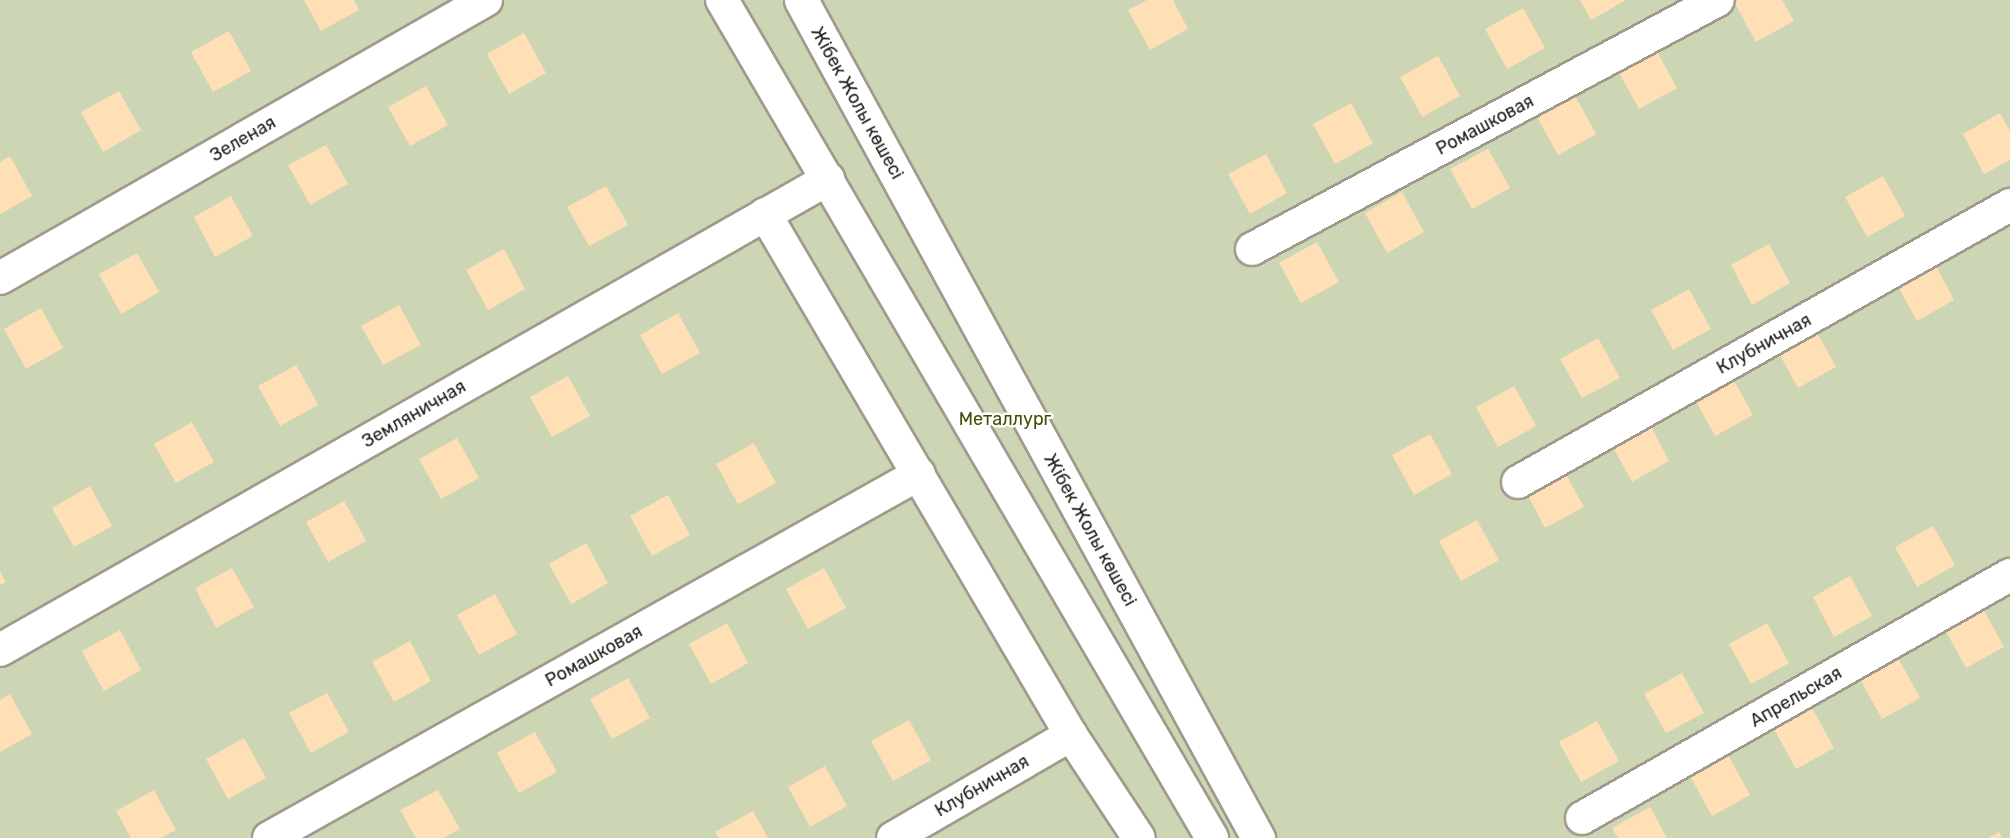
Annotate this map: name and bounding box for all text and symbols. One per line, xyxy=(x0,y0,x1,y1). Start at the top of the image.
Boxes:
street label: Жібек Жолы көшесі xyxy=(806,23,908,183)
street label: Ромашковая xyxy=(1432,90,1538,160)
street label: Зеленая xyxy=(206,112,280,166)
street label: Клубничная xyxy=(1713,309,1815,379)
street label: Земляничная xyxy=(358,376,470,452)
park label: Металлург xyxy=(959,408,1051,430)
street label: Жібек Жолы көшесі xyxy=(1039,450,1141,610)
street label: Ромашковая xyxy=(542,620,646,692)
street label: Апрельская xyxy=(1746,662,1846,732)
street label: Клубничная xyxy=(931,750,1033,822)

